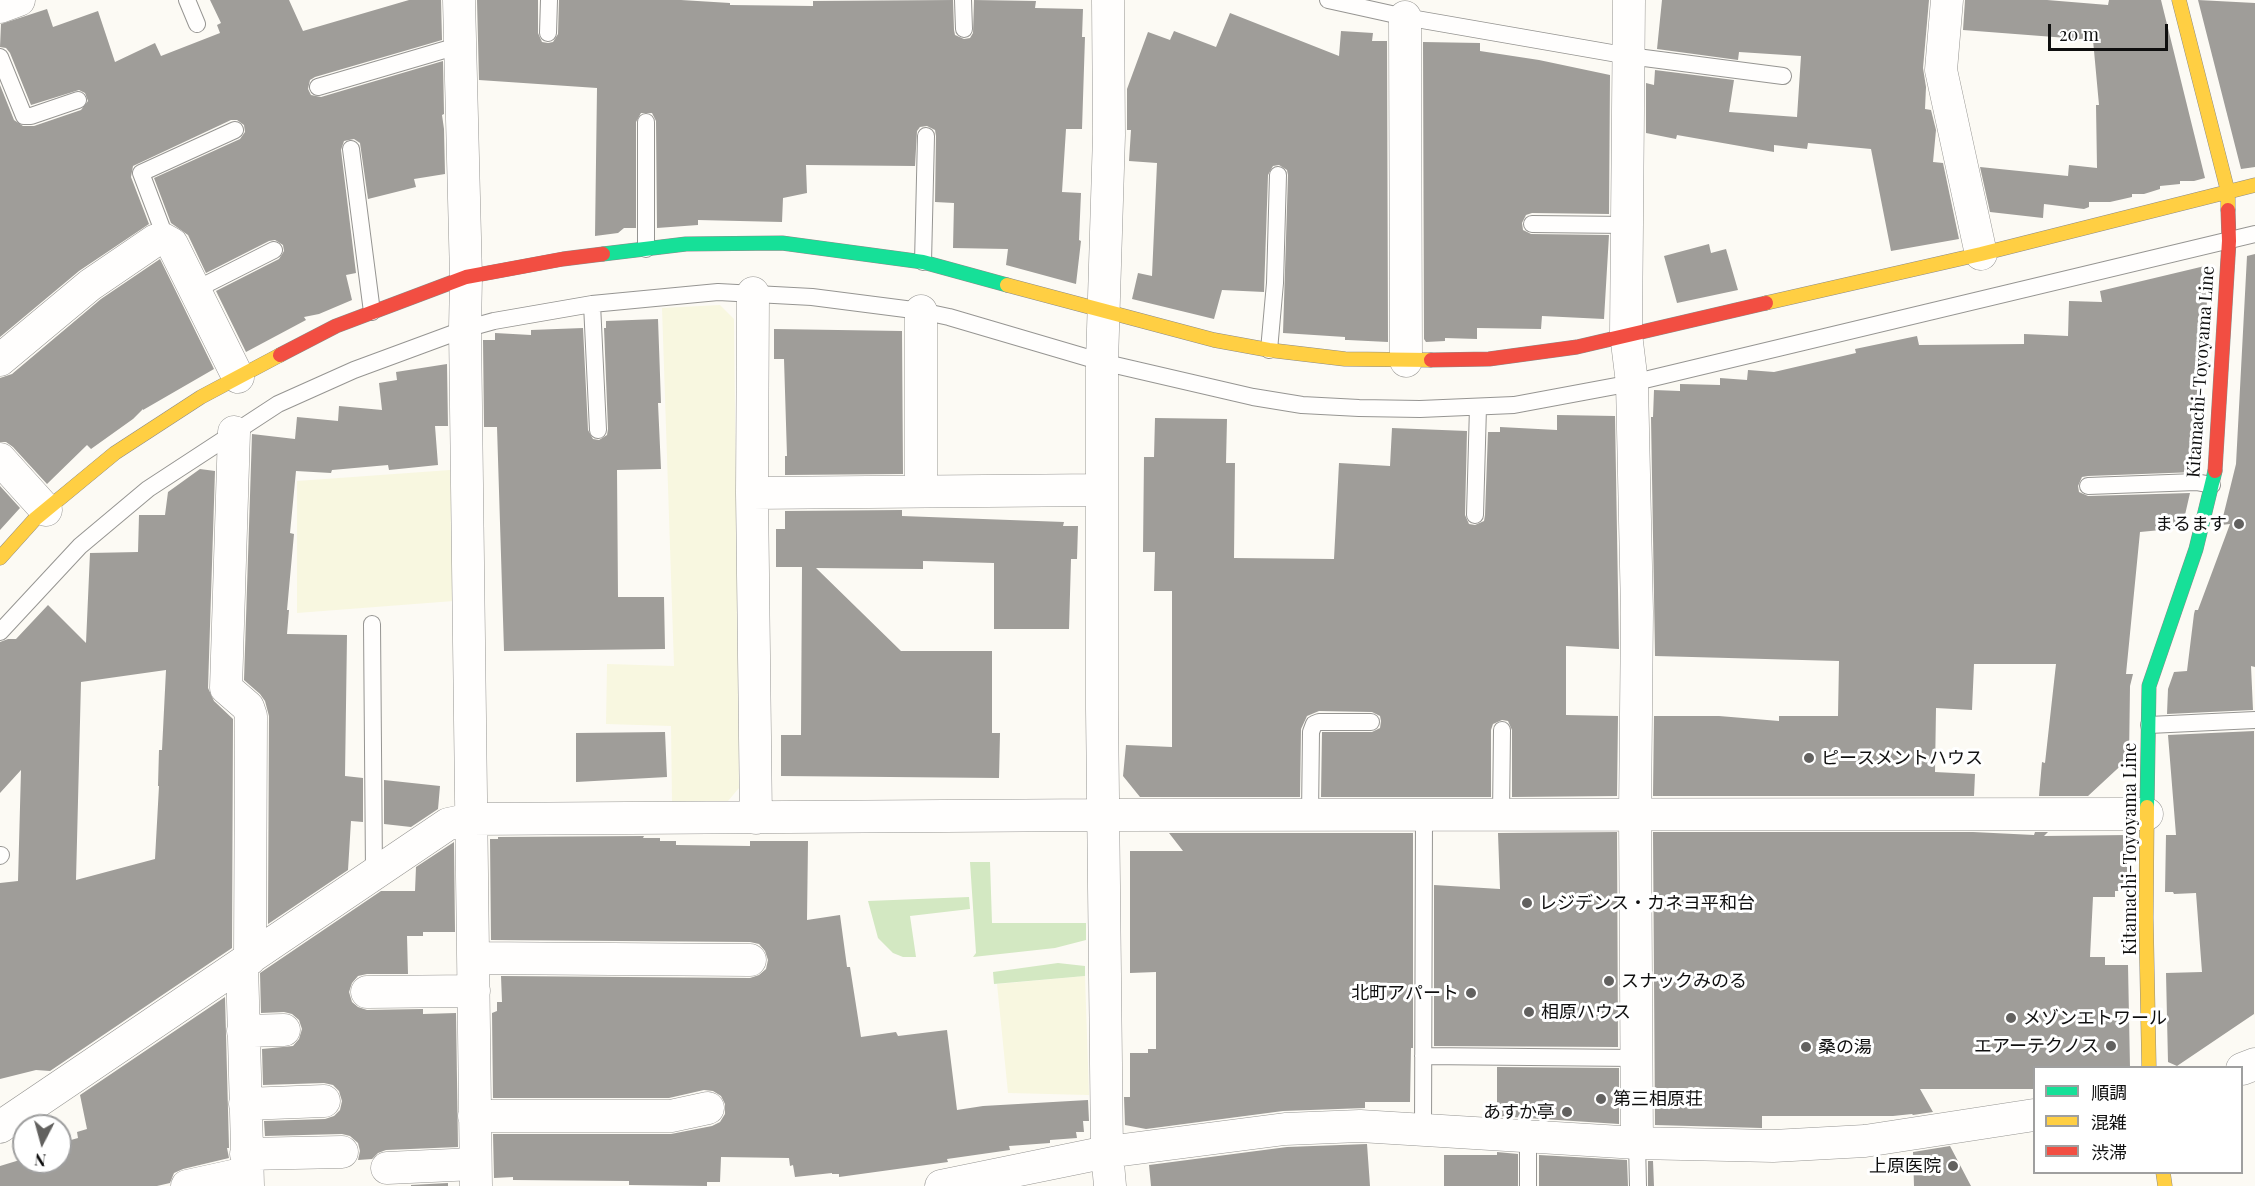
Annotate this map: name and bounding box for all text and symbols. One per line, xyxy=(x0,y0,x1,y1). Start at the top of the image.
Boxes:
scale bar xyxy=(2051,12,2171,50)
text: 20 m xyxy=(2059,22,2099,46)
street label: Kitamachi-Toyoyama Line xyxy=(2183,265,2219,479)
place label: まるます xyxy=(2155,513,2227,535)
marker: まるます xyxy=(2232,517,2246,531)
street label: Kitamachi-Toyoyama Line xyxy=(2119,743,2141,955)
place label: ピースメントハウス xyxy=(1821,747,1983,769)
marker: ピースメントハウス xyxy=(1802,751,1816,765)
place label: レジデンス・カネヨ平和台 xyxy=(1539,892,1755,914)
marker: レジデンス・カネヨ平和台 xyxy=(1520,896,1534,910)
place label: スナックみのる xyxy=(1621,970,1747,992)
marker: スナックみのる xyxy=(1602,974,1616,988)
place label: 北町アパート xyxy=(1351,982,1459,1004)
marker: 北町アパート xyxy=(1464,986,1478,1000)
place label: 相原ハウス xyxy=(1541,1001,1631,1023)
marker: 相原ハウス xyxy=(1522,1005,1536,1019)
place label: メゾンエトワール xyxy=(2023,1007,2167,1029)
marker: メゾンエトワール xyxy=(2004,1011,2018,1025)
place label: エアーテクノス xyxy=(1974,1035,2099,1057)
place label: 桑の湯 xyxy=(1818,1036,1872,1058)
marker: エアーテクノス xyxy=(2104,1039,2118,1053)
marker: 桑の湯 xyxy=(1799,1040,1813,1054)
legend xyxy=(2033,1066,2243,1174)
text: 順調 xyxy=(2091,1080,2127,1104)
place label: 第三相原荘 xyxy=(1613,1088,1703,1110)
marker: 第三相原荘 xyxy=(1594,1092,1608,1106)
place label: あすか亭 xyxy=(1483,1101,1555,1123)
marker: あすか亭 xyxy=(1560,1105,1574,1119)
text: 混雑 xyxy=(2091,1110,2127,1134)
north arrow xyxy=(12,1114,72,1174)
text: 渋滞 xyxy=(2091,1140,2127,1164)
text: N xyxy=(33,1149,47,1171)
place label: 上原医院 xyxy=(1869,1155,1941,1177)
marker: 上原医院 xyxy=(1946,1159,1960,1173)

